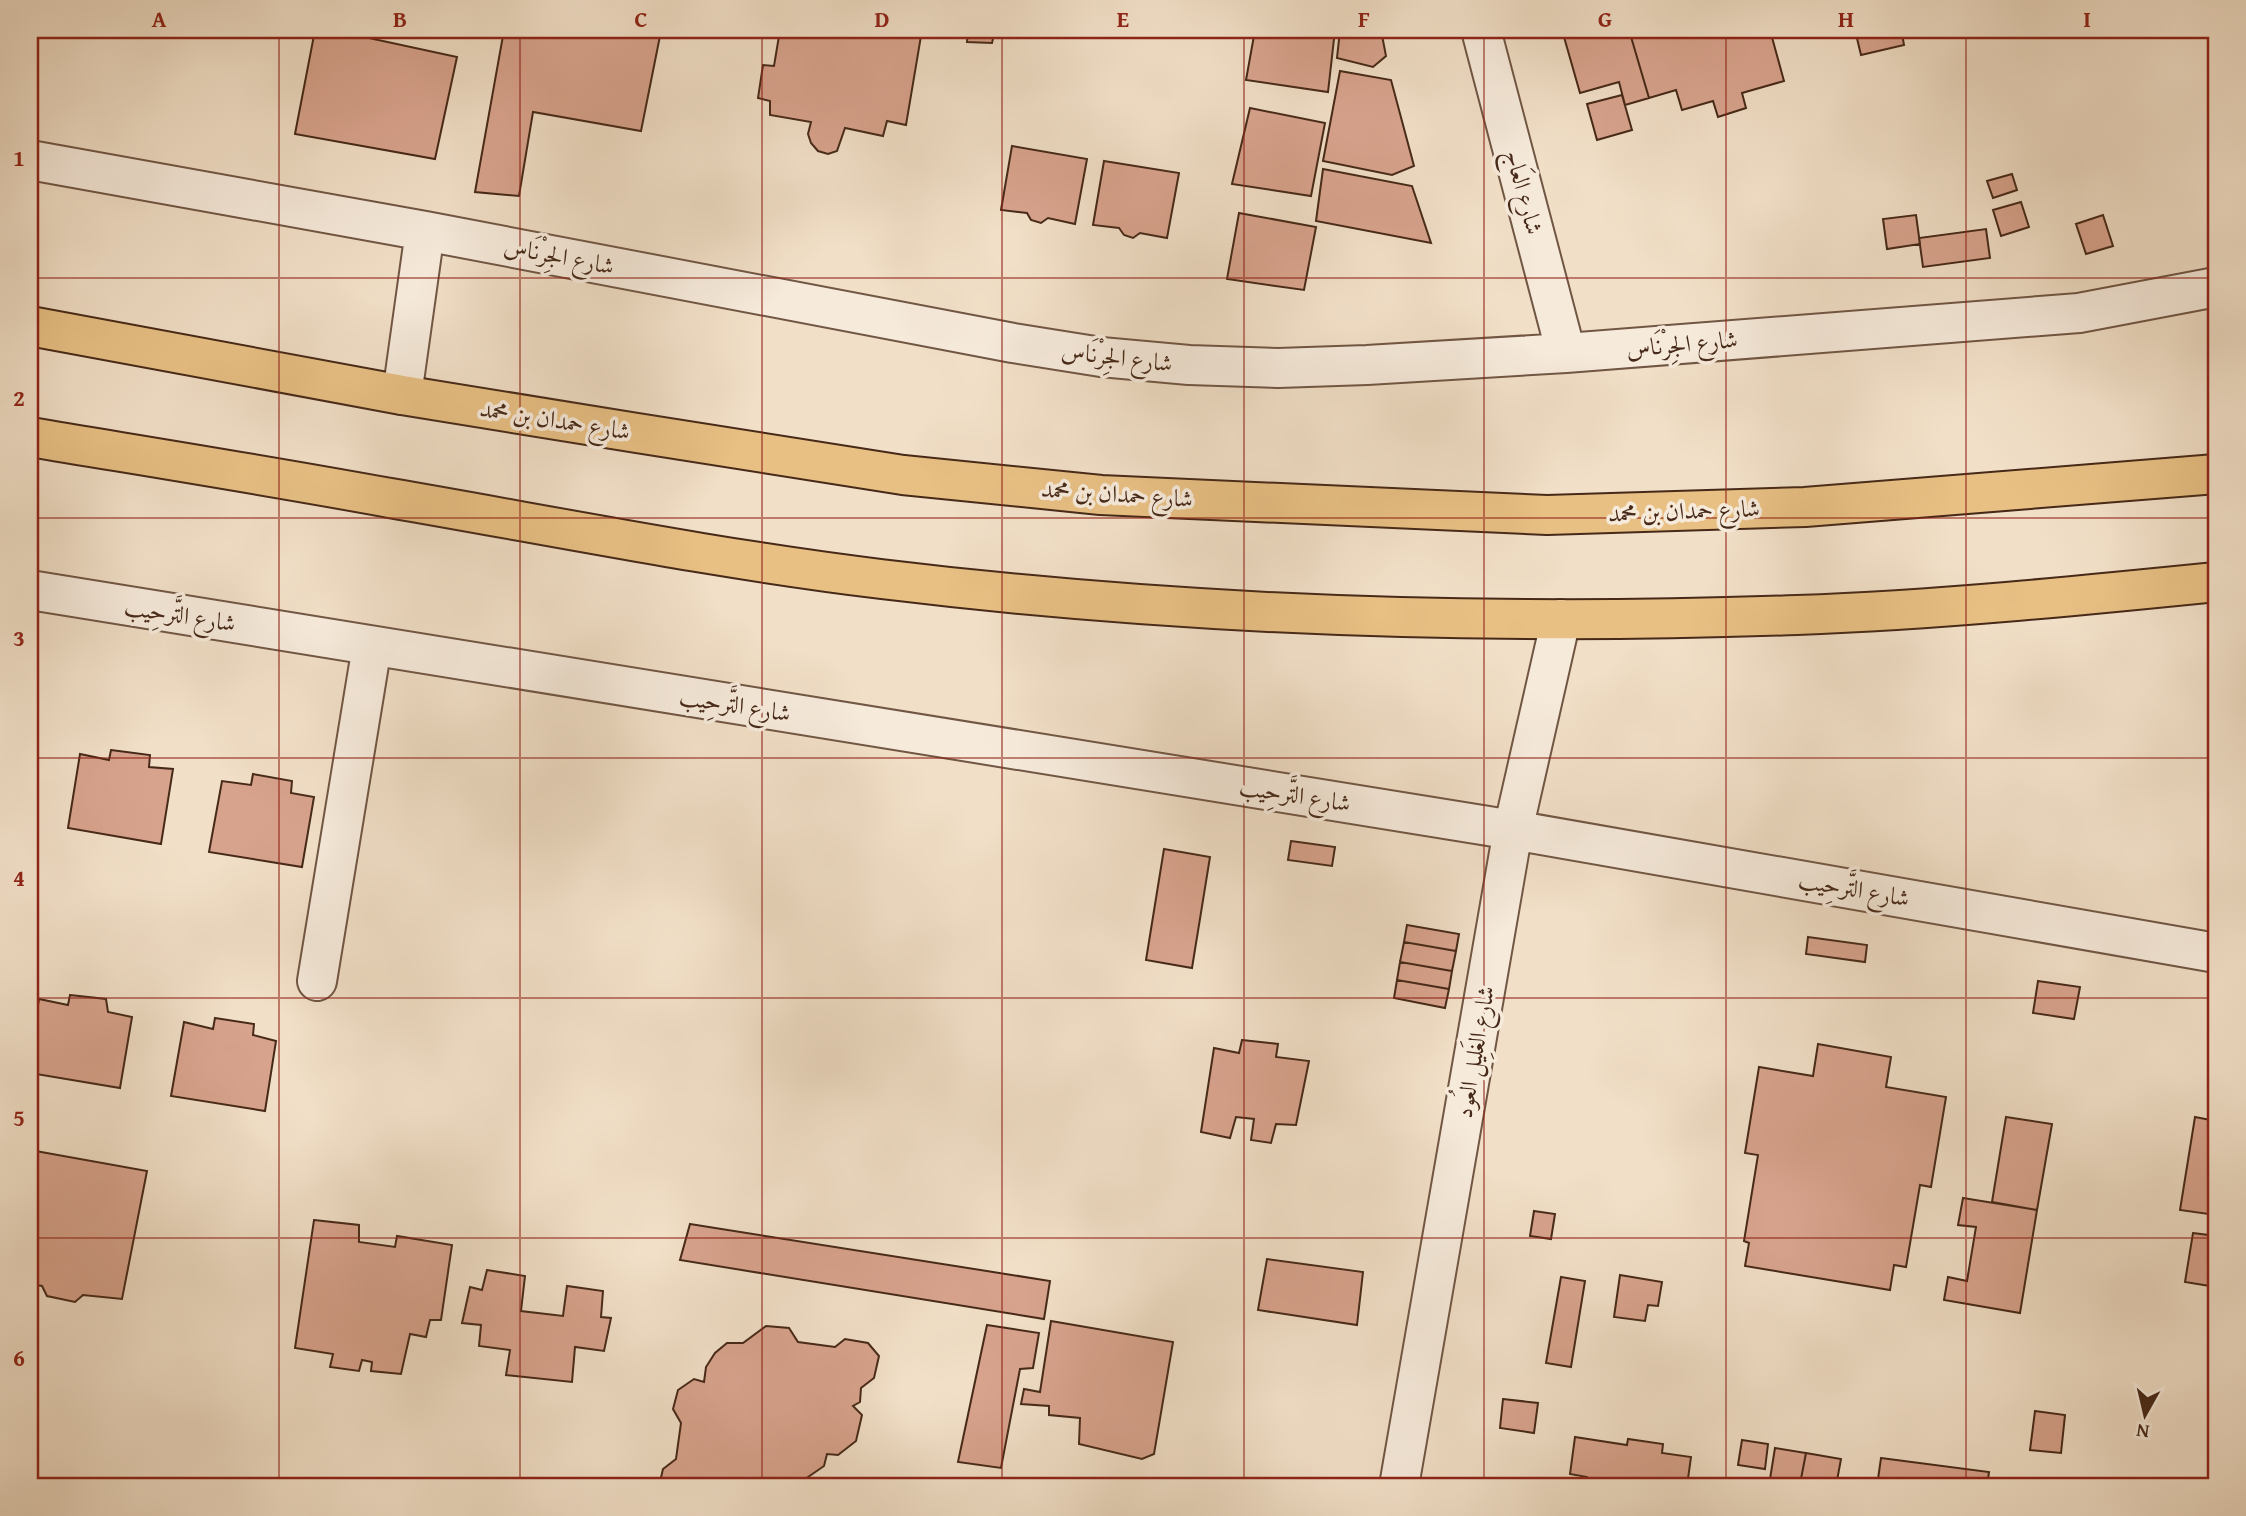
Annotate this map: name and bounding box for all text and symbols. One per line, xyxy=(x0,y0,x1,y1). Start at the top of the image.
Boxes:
text: A xyxy=(152,2,167,35)
text: B xyxy=(393,2,407,35)
text: C xyxy=(634,2,648,35)
text: D xyxy=(875,2,890,35)
text: E xyxy=(1117,2,1129,35)
text: F xyxy=(1358,2,1370,35)
text: G xyxy=(1598,2,1612,35)
text: H xyxy=(1838,2,1854,35)
text: I xyxy=(2083,2,2091,35)
text: 1 xyxy=(13,141,25,174)
street label: شارع العَاج xyxy=(1493,146,1553,239)
street label: شارع الجِرْنَاس xyxy=(500,228,617,286)
street label: شارع الجِرْنَاس xyxy=(1625,321,1739,369)
street label: شارع الجِرْنَاس xyxy=(1059,332,1175,384)
text: 2 xyxy=(13,381,25,414)
street label: شارع حمدان بن محمد xyxy=(477,390,633,452)
street label: شارع حمدان بن محمد xyxy=(1040,471,1194,519)
street label: شارع حمدان بن محمد xyxy=(1607,490,1761,534)
street label: شارع التَّرحِيب xyxy=(121,586,239,644)
text: 3 xyxy=(13,621,25,654)
street label: شارع التَّرحِيب xyxy=(676,676,794,734)
street label: شارع التَّرحِيب xyxy=(1236,766,1354,824)
street label: شارع التَّرحِيب xyxy=(1795,859,1913,918)
text: 4 xyxy=(13,861,25,894)
street label: شارع الغَلِيل العُود xyxy=(1444,983,1506,1121)
text: 5 xyxy=(13,1101,25,1134)
text: 6 xyxy=(13,1341,25,1374)
north arrow xyxy=(2110,1380,2180,1450)
text: N xyxy=(2134,1417,2151,1447)

